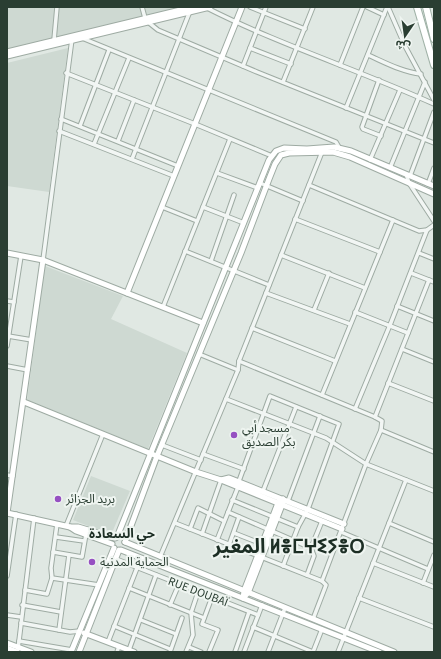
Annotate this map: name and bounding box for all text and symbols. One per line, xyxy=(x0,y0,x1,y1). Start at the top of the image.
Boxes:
north arrow xyxy=(385,16,425,56)
text: ش xyxy=(394,36,412,54)
place label: مسجد أبي بكر الصديق xyxy=(242,420,296,451)
marker: مسجد أبي بكر الصديق xyxy=(229,430,239,440)
place label: بريد الجزائر xyxy=(65,491,115,508)
marker: بريد الجزائر xyxy=(53,494,63,504)
district label: حي السعادة xyxy=(89,525,155,544)
district label: المغير ⵍⴻⵎⵖⵉⵢⴻⵔ xyxy=(212,533,365,561)
place label: الحماية المدنية xyxy=(100,554,169,571)
marker: الحماية المدنية xyxy=(87,557,97,567)
street label: RUE DOUBAÏ xyxy=(165,573,231,612)

